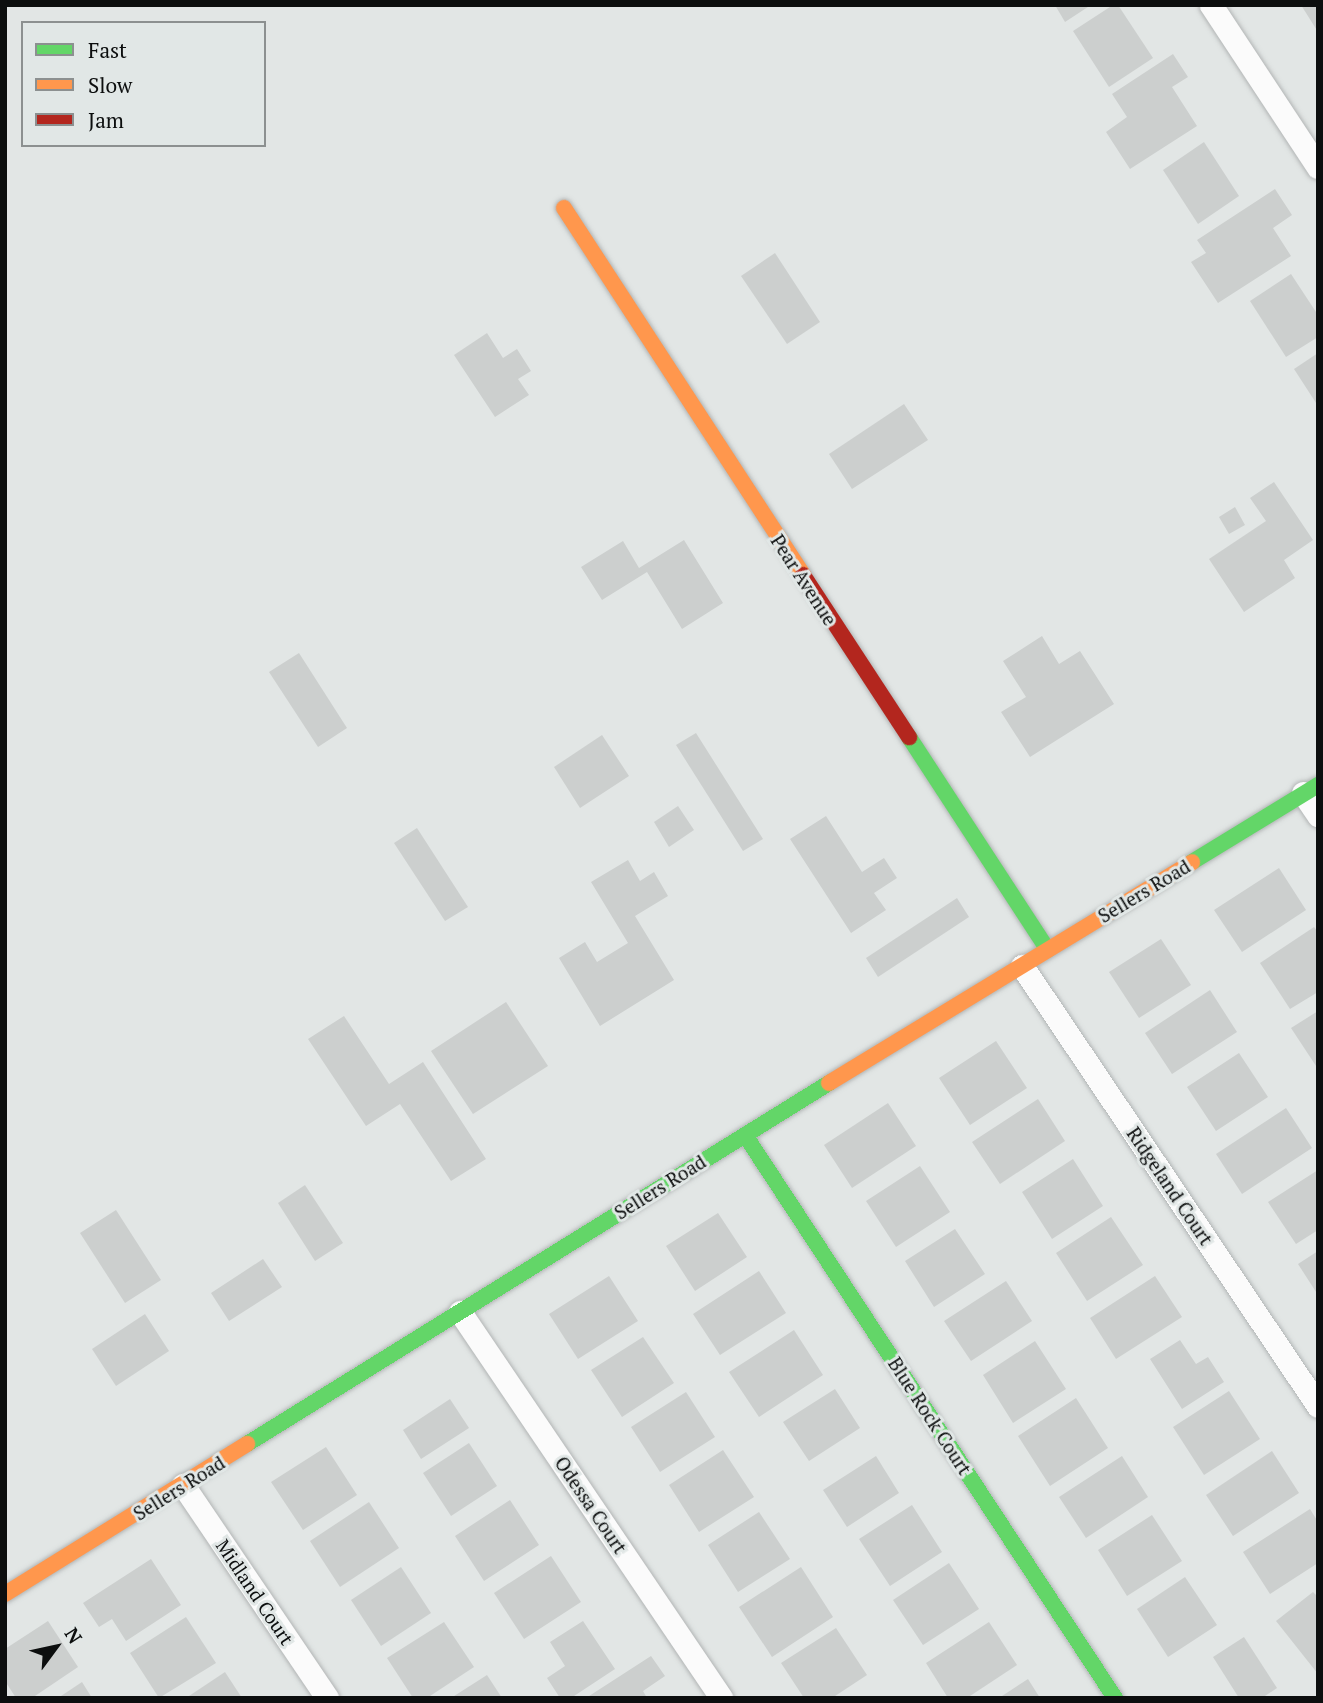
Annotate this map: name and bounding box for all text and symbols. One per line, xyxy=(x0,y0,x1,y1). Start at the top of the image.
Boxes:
legend xyxy=(21,21,266,147)
text: Fast xyxy=(88,36,127,64)
text: Slow xyxy=(88,71,132,99)
text: Jam xyxy=(88,106,124,134)
street label: Pear Avenue xyxy=(766,530,842,630)
street label: Sellers Road xyxy=(1094,855,1194,927)
street label: Ridgeland Court xyxy=(1122,1123,1218,1249)
street label: Sellers Road xyxy=(610,1150,710,1224)
street label: Blue Rock Court xyxy=(884,1353,976,1479)
street label: Sellers Road xyxy=(129,1451,229,1525)
street label: Odessa Court xyxy=(550,1452,632,1558)
street label: Midland Court xyxy=(211,1535,299,1649)
north arrow xyxy=(21,1612,91,1682)
text: N xyxy=(60,1622,88,1648)

